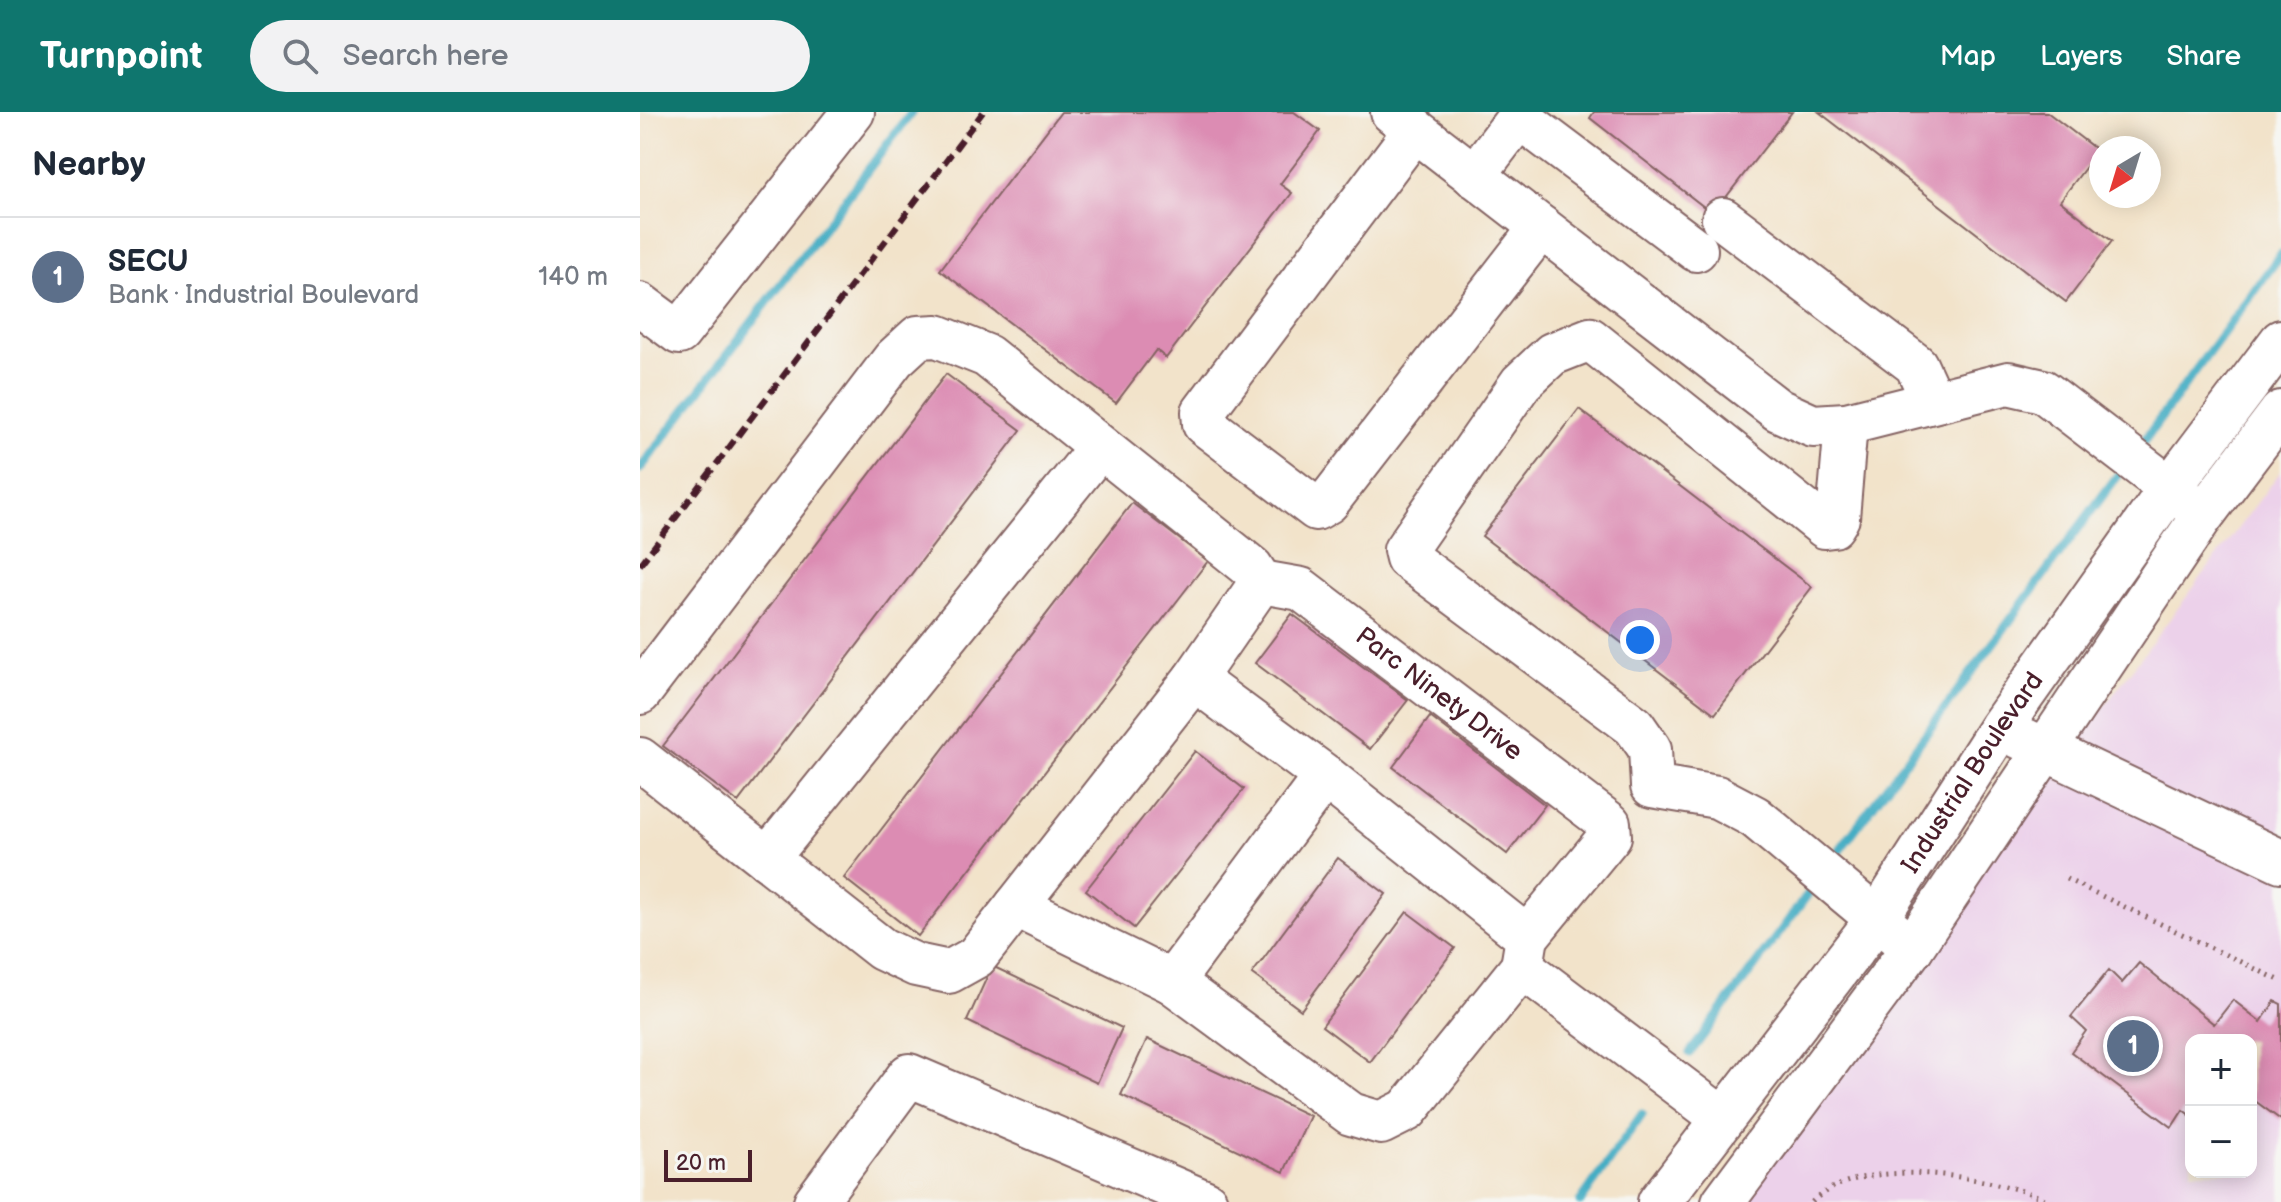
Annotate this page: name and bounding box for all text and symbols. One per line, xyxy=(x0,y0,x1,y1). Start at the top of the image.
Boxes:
search box xyxy=(250,20,810,92)
text: Turnpoint xyxy=(40,34,202,79)
icon: search xyxy=(278,34,322,78)
text: Search here xyxy=(342,38,509,74)
text: Map xyxy=(1940,40,1996,73)
text: Layers xyxy=(2040,40,2123,73)
text: Share xyxy=(2167,40,2241,73)
north arrow xyxy=(2089,136,2161,208)
text: Nearby xyxy=(32,144,146,185)
text: SECU xyxy=(108,244,188,280)
text: 1 xyxy=(53,262,63,293)
text: 140 m xyxy=(538,262,608,293)
text: Bank · Industrial Boulevard xyxy=(108,280,419,311)
your location xyxy=(1620,620,1660,660)
street label: Parc Ninety Drive xyxy=(1349,621,1529,767)
street label: Industrial Boulevard xyxy=(1895,666,2050,879)
pin: 1 xyxy=(2107,1016,2159,1076)
map controls xyxy=(2185,1034,2257,1178)
button: + xyxy=(2185,1034,2257,1106)
button: − xyxy=(2185,1106,2257,1178)
scale bar xyxy=(664,1146,752,1182)
text: 20 m xyxy=(676,1150,726,1177)

